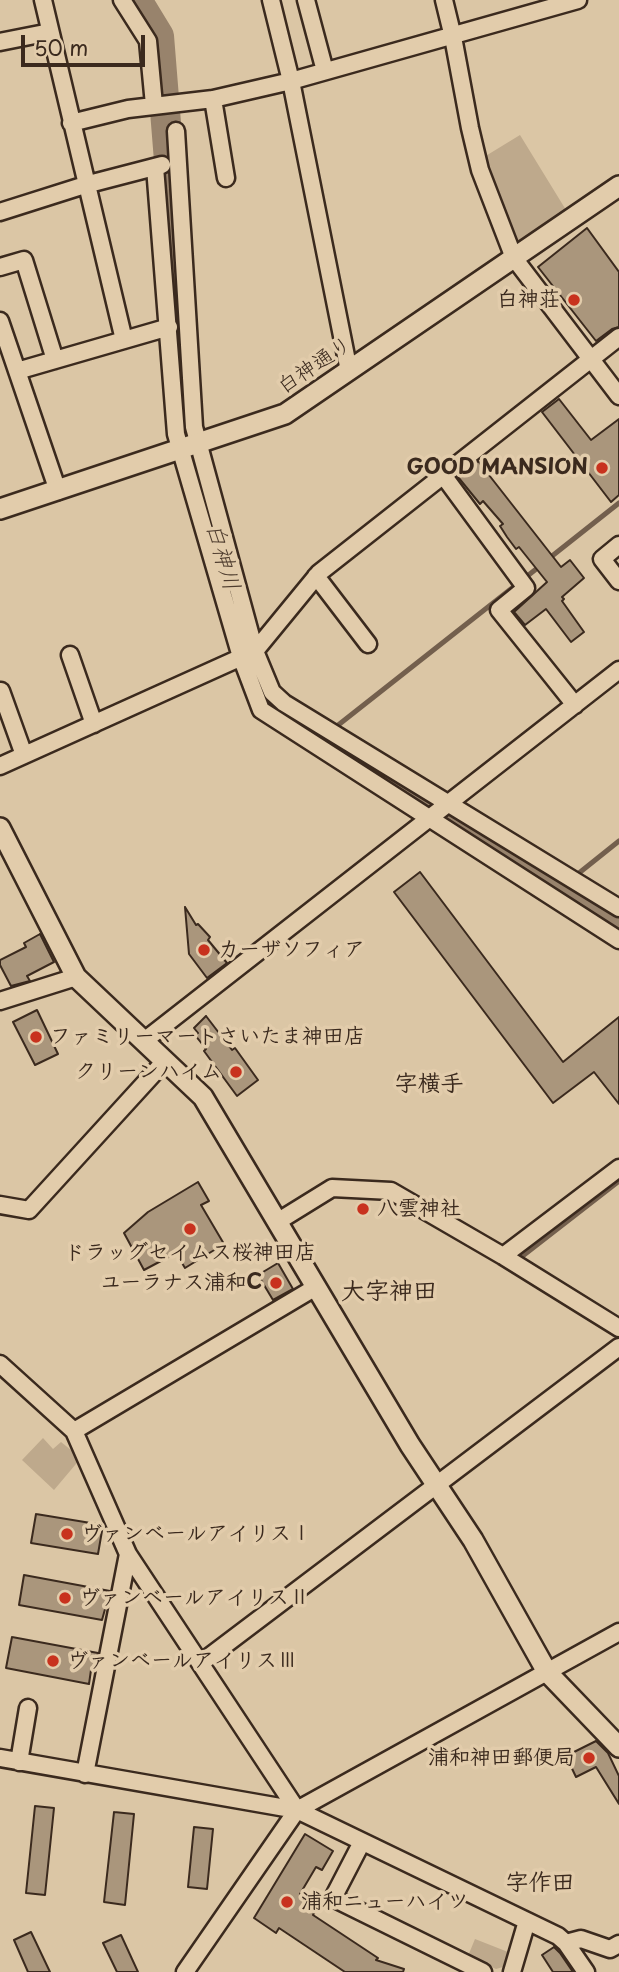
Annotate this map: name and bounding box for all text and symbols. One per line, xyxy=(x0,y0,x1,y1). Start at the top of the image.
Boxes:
scale bar xyxy=(24,21,149,65)
text: 50 m xyxy=(34,31,88,63)
place label: 白神荘 xyxy=(497,287,560,313)
marker: 白神荘 xyxy=(566,292,582,308)
street label: 白神通り xyxy=(273,332,357,400)
place label: GOOD MANSION xyxy=(407,455,588,481)
marker: GOOD MANSION xyxy=(594,460,610,476)
water label: 白神川 xyxy=(199,520,245,594)
place label: カーザソフィア xyxy=(218,937,365,963)
marker: カーザソフィア xyxy=(196,942,212,958)
place label: ファミリーマートさいたま神田店 xyxy=(50,1024,365,1050)
marker: ファミリーマートさいたま神田店 xyxy=(28,1029,44,1045)
place label: クリーンハイム xyxy=(75,1059,222,1085)
marker: クリーンハイム xyxy=(228,1064,244,1080)
district label: 字横手 xyxy=(395,1071,463,1099)
place label: 八雲神社 xyxy=(377,1196,461,1222)
marker: 八雲神社 xyxy=(355,1201,371,1217)
marker: ドラッグセイムス桜神田店 xyxy=(182,1221,198,1237)
place label: ドラッグセイムス桜神田店 xyxy=(64,1240,316,1266)
place label: ユーラナス浦和C xyxy=(100,1270,262,1296)
marker: ユーラナス浦和C xyxy=(268,1275,284,1291)
district label: 大字神田 xyxy=(341,1278,437,1306)
place label: ヴァンベールアイリスⅠ xyxy=(81,1521,312,1547)
marker: ヴァンベールアイリスⅠ xyxy=(59,1526,75,1542)
place label: ヴァンベールアイリスⅡ xyxy=(79,1585,310,1611)
marker: ヴァンベールアイリスⅡ xyxy=(57,1590,73,1606)
place label: ヴァンベールアイリスⅢ xyxy=(67,1648,298,1674)
marker: ヴァンベールアイリスⅢ xyxy=(45,1653,61,1669)
place label: 浦和神田郵便局 xyxy=(428,1745,575,1771)
marker: 浦和神田郵便局 xyxy=(581,1750,597,1766)
district label: 字作田 xyxy=(506,1870,574,1898)
place label: 浦和ニューハイツ xyxy=(301,1889,469,1915)
marker: 浦和ニューハイツ xyxy=(279,1894,295,1910)

